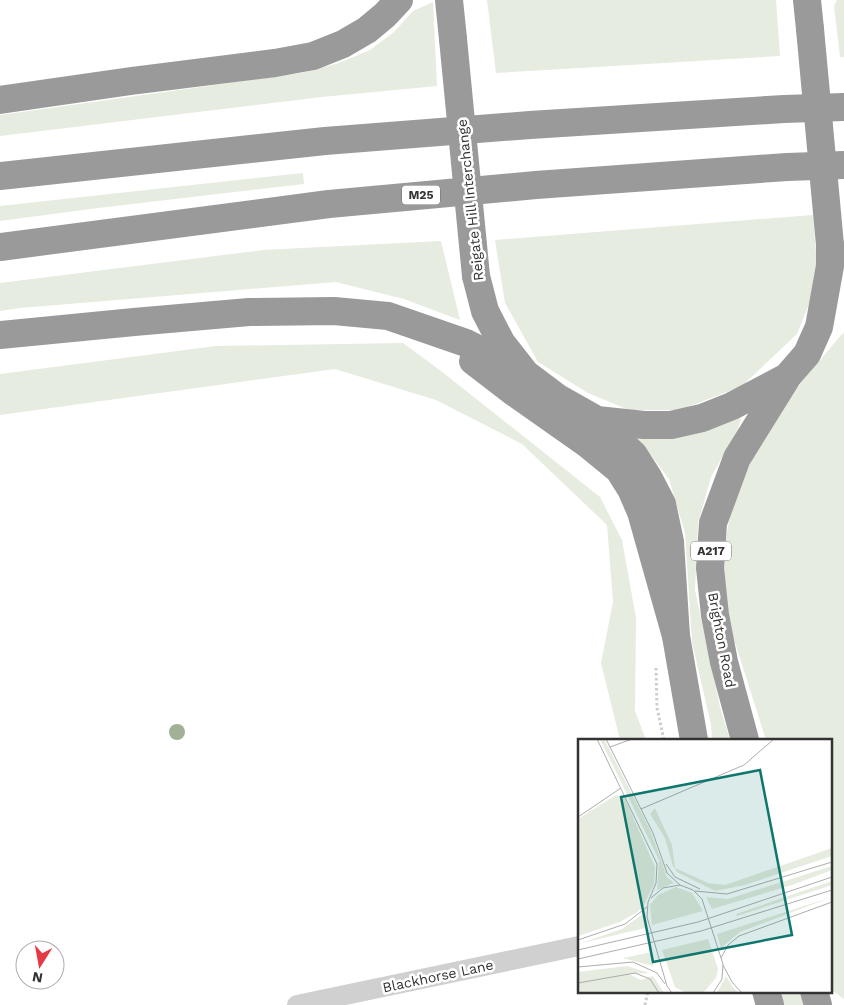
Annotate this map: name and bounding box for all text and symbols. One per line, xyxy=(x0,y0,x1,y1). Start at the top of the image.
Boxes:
street label: Reigate Hill Interchange xyxy=(454,118,486,282)
road number: M25 xyxy=(402,186,440,204)
road number: A217 xyxy=(691,542,731,560)
street label: Brighton Road xyxy=(705,591,739,689)
inset map xyxy=(578,739,832,992)
north arrow xyxy=(15,940,65,990)
street label: Blackhorse Lane xyxy=(381,956,495,996)
text: N xyxy=(31,969,44,987)

